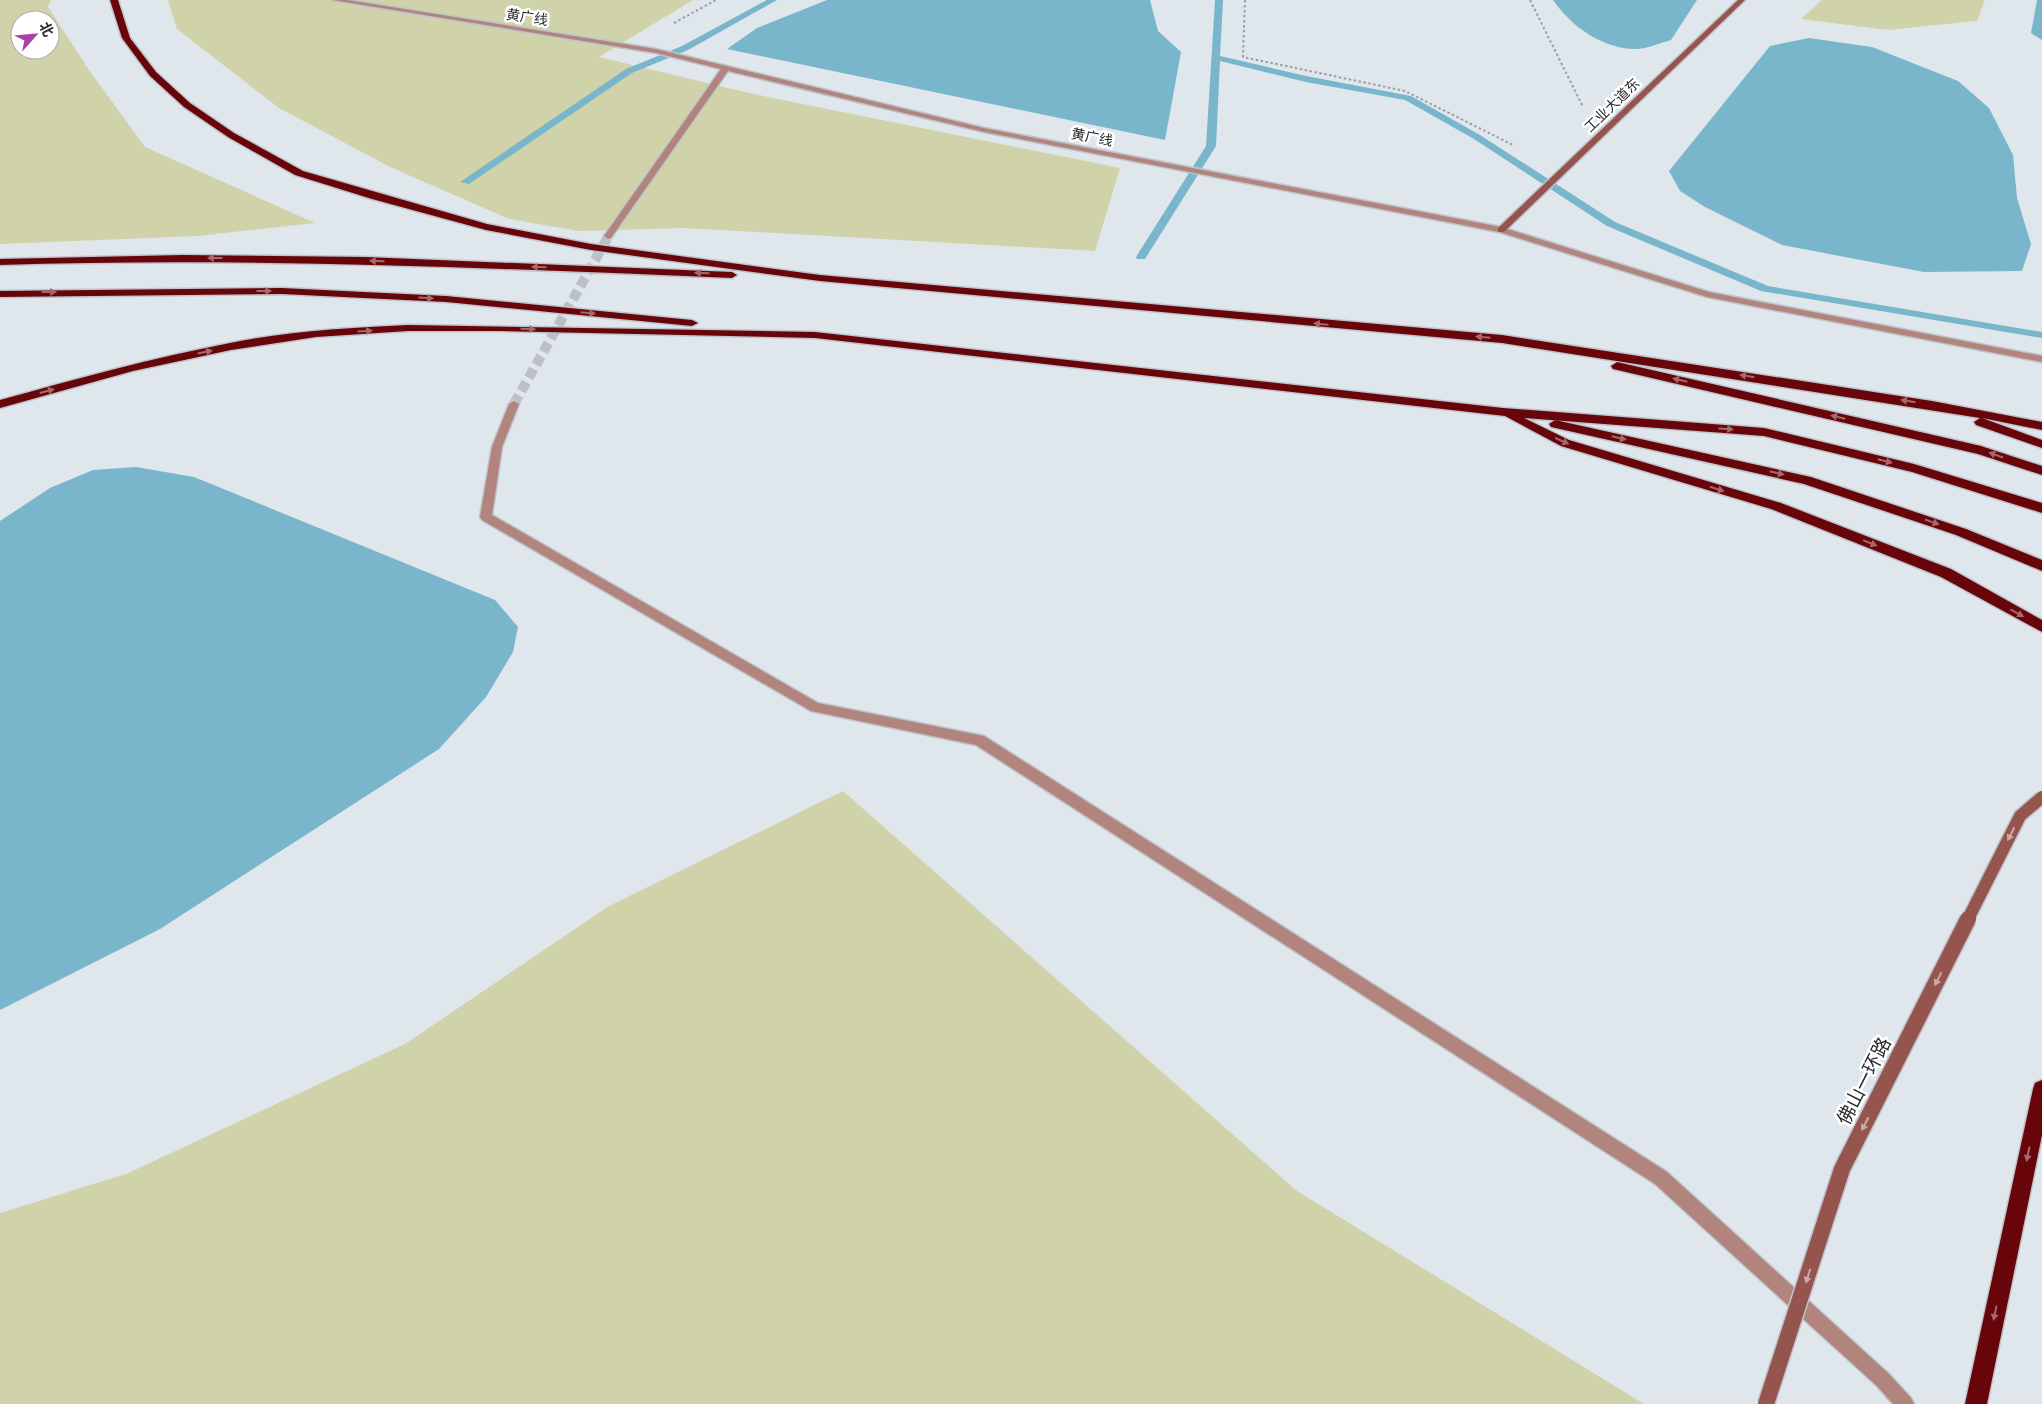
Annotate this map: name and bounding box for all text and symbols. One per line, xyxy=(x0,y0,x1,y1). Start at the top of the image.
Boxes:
street label: 黄广线 xyxy=(505,6,549,28)
north arrow xyxy=(10,10,60,60)
text: 北 xyxy=(36,19,57,39)
street label: 工业大道东 xyxy=(1581,75,1643,135)
street label: 黄广线 xyxy=(1070,125,1114,149)
one-way arrow xyxy=(206,254,222,262)
one-way arrow xyxy=(369,256,385,264)
one-way arrow xyxy=(531,263,547,271)
one-way arrow xyxy=(694,269,710,277)
one-way arrow xyxy=(256,287,272,295)
one-way arrow xyxy=(41,288,57,296)
one-way arrow xyxy=(418,295,434,303)
one-way arrow xyxy=(580,309,596,317)
one-way arrow xyxy=(1313,320,1329,328)
one-way arrow xyxy=(520,325,536,333)
one-way arrow xyxy=(358,326,374,334)
one-way arrow xyxy=(1475,333,1491,341)
one-way arrow xyxy=(197,348,212,356)
one-way arrow xyxy=(1739,372,1755,380)
one-way arrow xyxy=(1672,376,1687,384)
one-way arrow xyxy=(39,386,54,394)
one-way arrow xyxy=(1900,397,1916,405)
one-way arrow xyxy=(1830,413,1845,421)
one-way arrow xyxy=(1718,425,1734,433)
one-way arrow xyxy=(1611,434,1626,442)
one-way arrow xyxy=(1555,437,1569,445)
one-way arrow xyxy=(1988,451,2003,459)
one-way arrow xyxy=(1877,457,1892,465)
one-way arrow xyxy=(1770,469,1785,477)
one-way arrow xyxy=(1710,485,1725,493)
one-way arrow xyxy=(1925,519,1940,527)
one-way arrow xyxy=(1863,540,1877,548)
one-way arrow xyxy=(2010,609,2024,617)
one-way arrow xyxy=(2007,827,2015,841)
one-way arrow xyxy=(1934,972,1942,986)
street label: 佛山一环路 xyxy=(1832,1033,1896,1129)
one-way arrow xyxy=(1861,1117,1869,1131)
one-way arrow xyxy=(2024,1146,2032,1162)
one-way arrow xyxy=(1804,1268,1811,1283)
one-way arrow xyxy=(1991,1306,1999,1321)

